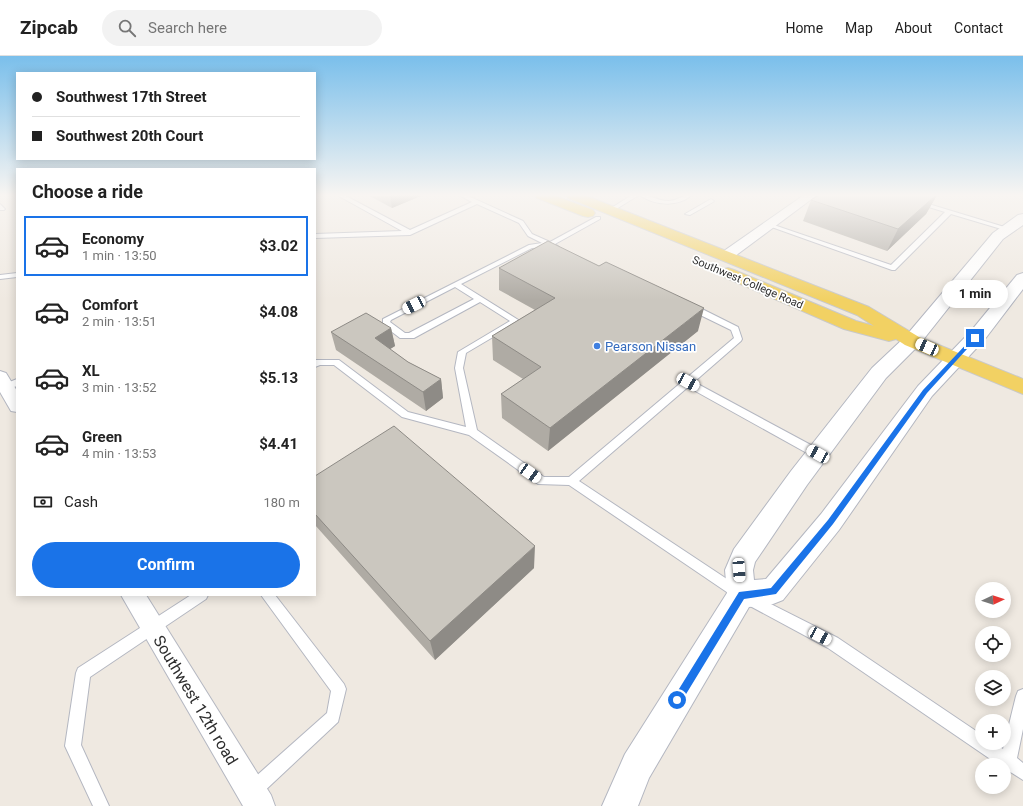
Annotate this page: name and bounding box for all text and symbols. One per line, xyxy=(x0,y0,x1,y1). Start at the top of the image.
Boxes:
search box xyxy=(102,10,382,46)
text: Zipcab xyxy=(20,16,78,39)
icon: search xyxy=(116,17,138,39)
text: Search here xyxy=(148,19,227,37)
text: Home xyxy=(785,20,823,36)
text: Map xyxy=(845,20,873,36)
text: About xyxy=(895,20,932,36)
text: Contact xyxy=(954,20,1003,36)
text: Southwest 17th Street xyxy=(56,88,207,106)
text: Southwest 20th Court xyxy=(56,127,203,145)
text: Choose a ride xyxy=(32,181,143,202)
icon: car xyxy=(34,228,70,264)
text: Economy xyxy=(82,230,144,248)
text: $3.02 xyxy=(259,237,298,255)
text: 1 min · 13:50 xyxy=(82,248,157,263)
street label: Southwest College Road xyxy=(690,253,805,312)
callout: 1 min xyxy=(942,280,1008,308)
text: 1 min xyxy=(959,286,991,301)
icon: car xyxy=(34,294,70,330)
car xyxy=(401,294,427,316)
text: Comfort xyxy=(82,296,138,314)
text: $4.08 xyxy=(259,303,298,321)
text: 2 min · 13:51 xyxy=(82,314,157,329)
route end xyxy=(966,329,984,347)
car xyxy=(914,337,940,357)
place label: Pearson Nissan xyxy=(605,339,696,354)
marker: Pearson Nissan xyxy=(592,341,602,351)
icon: car xyxy=(34,360,70,396)
text: XL xyxy=(82,362,100,380)
text: $5.13 xyxy=(259,369,298,387)
car xyxy=(675,371,701,393)
text: 3 min · 13:52 xyxy=(82,380,157,395)
icon: car xyxy=(34,426,70,462)
text: Green xyxy=(82,428,122,446)
text: $4.41 xyxy=(259,435,298,453)
car xyxy=(805,443,831,465)
text: 4 min · 13:53 xyxy=(82,446,157,461)
car xyxy=(517,461,543,485)
icon: cash xyxy=(32,491,54,513)
text: Cash xyxy=(64,493,98,511)
text: 180 m xyxy=(263,495,300,510)
button: Confirm xyxy=(32,542,300,588)
car xyxy=(732,558,746,582)
north arrow xyxy=(975,582,1011,618)
map controls xyxy=(975,582,1011,794)
car xyxy=(807,625,833,647)
button: locate xyxy=(975,626,1011,662)
street label: Southwest 12th road xyxy=(149,632,242,768)
button: layers xyxy=(975,670,1011,706)
route start xyxy=(668,691,686,709)
button: + xyxy=(975,714,1011,750)
button: − xyxy=(975,758,1011,794)

